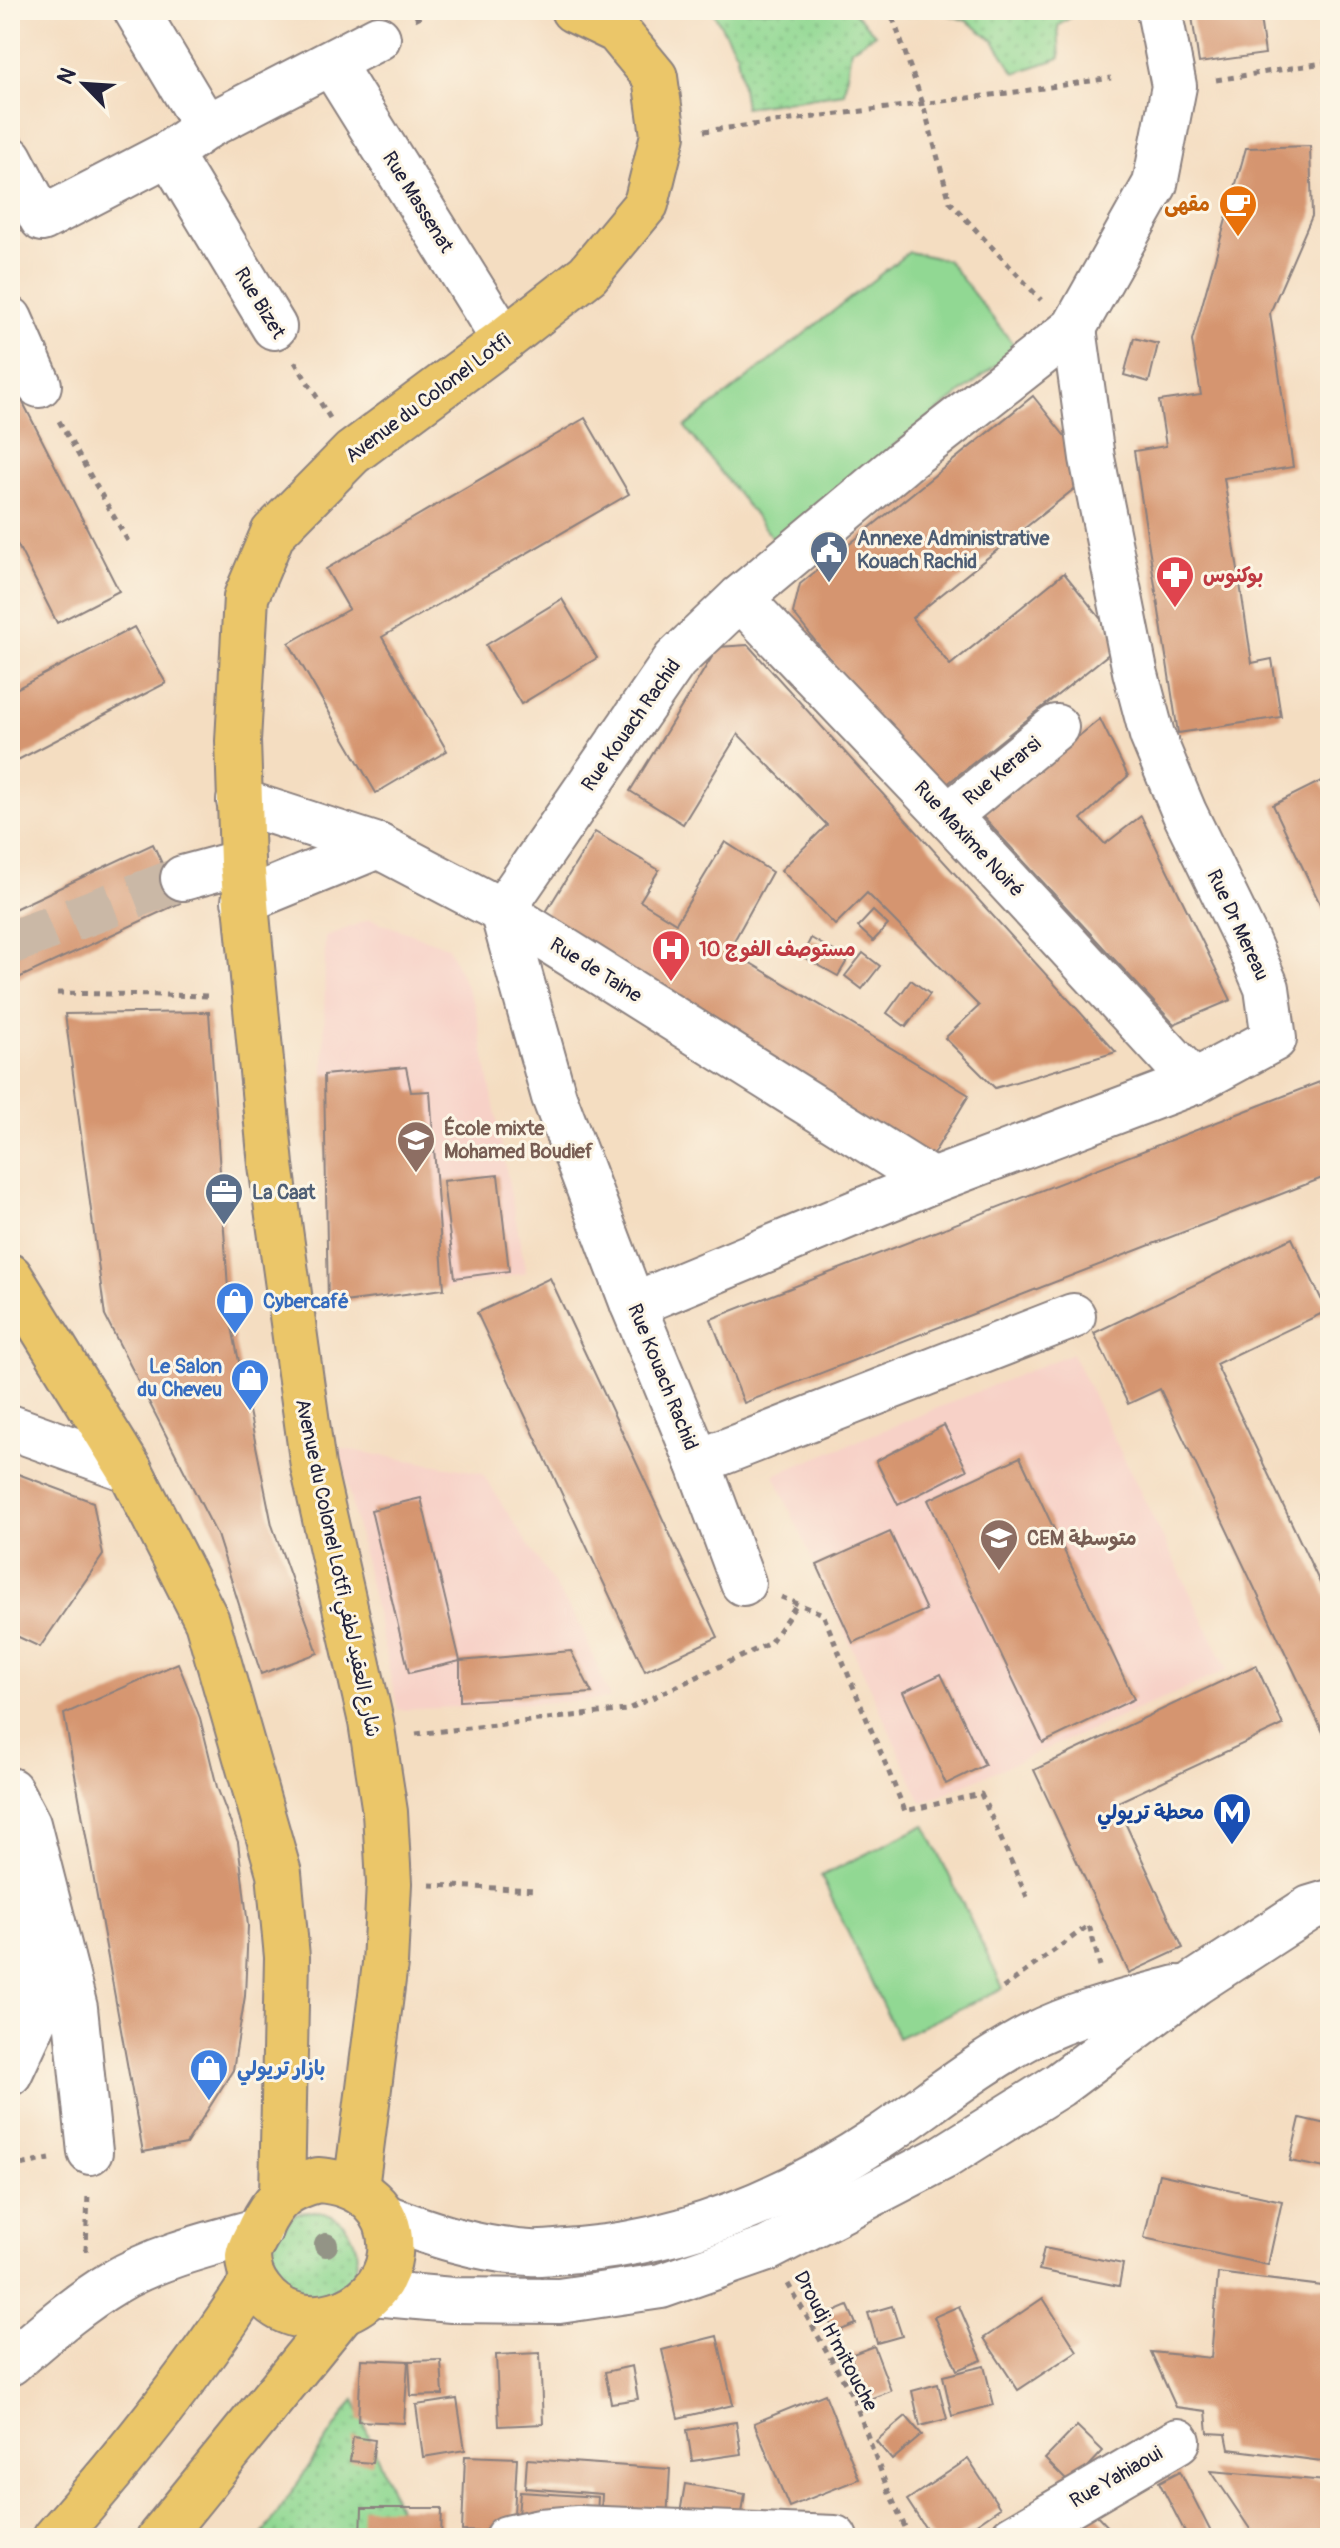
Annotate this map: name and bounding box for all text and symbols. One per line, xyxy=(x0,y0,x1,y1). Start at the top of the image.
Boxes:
north arrow xyxy=(44,44,124,124)
text: N xyxy=(51,63,83,89)
street label: Rue Massenat xyxy=(377,147,460,258)
cafe icon: مقهى xyxy=(1217,183,1259,238)
place label: مقهى xyxy=(1164,192,1210,217)
street label: Rue Bizet xyxy=(229,263,292,344)
street label: Avenue du Colonel Lotfi xyxy=(340,328,516,468)
place label: Annexe Administrative Kouach Rachid xyxy=(857,526,1051,574)
public building icon: Annexe Administrative Kouach Rachid xyxy=(808,529,850,584)
pharmacy icon: بوكنوس xyxy=(1154,554,1196,609)
place label: بوكنوس xyxy=(1203,563,1263,588)
street label: Rue Kouach Rachid xyxy=(576,654,686,796)
street label: Rue Kerarsi xyxy=(958,731,1046,811)
street label: Rue Maxime Noiré xyxy=(909,776,1029,902)
street label: Rue Dr Mereau xyxy=(1201,865,1275,985)
hospital icon: مستوصف الفوج 10 xyxy=(650,928,692,983)
street label: Rue de Taine xyxy=(545,932,647,1008)
place label: مستوصف الفوج 10 xyxy=(699,937,856,962)
place label: École mixte Mohamed Boudief xyxy=(444,1116,594,1164)
school or university icon: École mixte Mohamed Boudief xyxy=(395,1119,437,1174)
office icon: La Caat xyxy=(203,1171,245,1226)
place label: La Caat xyxy=(252,1180,316,1205)
shop icon: Cybercafé xyxy=(214,1280,256,1335)
place label: Cybercafé xyxy=(263,1289,349,1314)
street label: Rue Kouach Rachid xyxy=(622,1300,704,1454)
place label: Le Salon du Cheveu xyxy=(137,1354,222,1402)
shop icon: Le Salon du Cheveu xyxy=(229,1357,271,1412)
street label: Avenue du Colonel Lotfi شارع العقيد لطفي xyxy=(285,1397,386,1740)
school or university icon: CEM متوسطة xyxy=(978,1517,1020,1572)
place label: CEM متوسطة xyxy=(1027,1526,1137,1551)
metro station icon: محطة تريولي xyxy=(1211,1791,1253,1846)
place label: محطة تريولي xyxy=(1097,1800,1204,1830)
shop icon: بازار تريولي xyxy=(188,2047,230,2102)
place label: بازار تريولي xyxy=(237,2056,325,2086)
street label: Droudj H'mitouche xyxy=(789,2267,883,2415)
street label: Rue Yahiaoui xyxy=(1065,2440,1167,2514)

